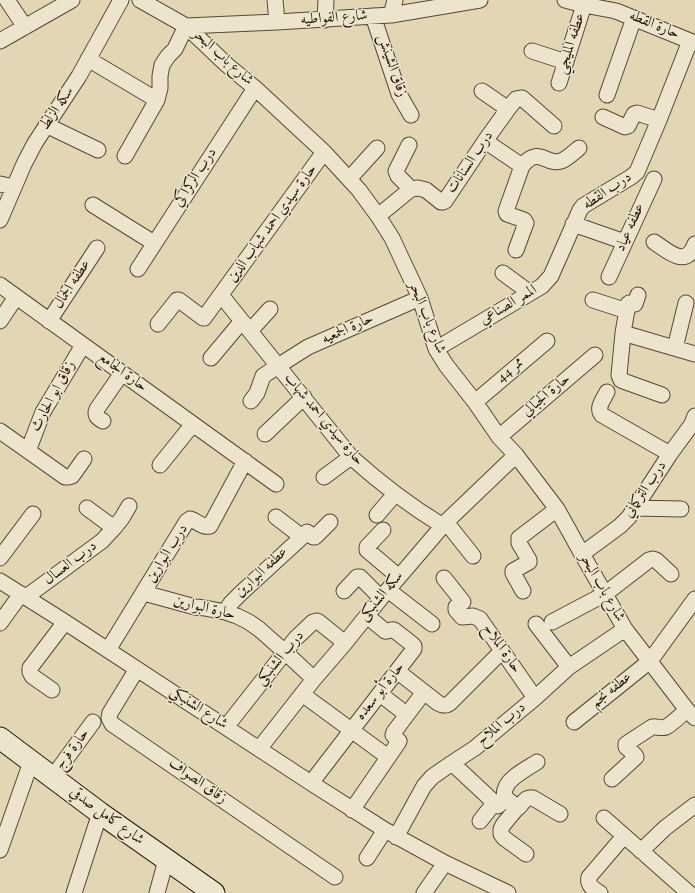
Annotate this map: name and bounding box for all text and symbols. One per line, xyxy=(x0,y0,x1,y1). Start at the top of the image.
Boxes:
street label: شارع الفواطيه xyxy=(300,8,368,30)
street label: حارة القطه xyxy=(626,8,682,44)
street label: عطفه المليجي xyxy=(554,11,590,77)
street label: شارع باب البحر xyxy=(188,26,256,90)
street label: زقاق الشينش xyxy=(372,32,410,100)
street label: سكه الزلط xyxy=(37,84,79,134)
street label: درب السنانات xyxy=(444,128,498,198)
street label: درب الركراكي xyxy=(170,145,222,211)
street label: حارة سيدي احمد شهاب الدين xyxy=(224,161,322,287)
street label: درب القطه xyxy=(580,169,636,215)
street label: عطفه عياد xyxy=(612,201,650,255)
street label: عطفه الجمال xyxy=(50,257,96,313)
street label: شارع باب البحر xyxy=(403,279,449,357)
street label: الممر الصناعي xyxy=(477,282,541,330)
street label: حارة الجمعيه xyxy=(319,311,377,349)
street label: حارة الجامع xyxy=(94,349,150,397)
street label: ممر 44 xyxy=(494,354,528,388)
street label: زقاق ابو الحارث xyxy=(28,358,80,436)
street label: حارة سيدي احمد شهاب xyxy=(279,370,367,470)
street label: حارة الجبالي xyxy=(519,371,575,421)
street label: درب التركماني xyxy=(620,458,672,522)
street label: درب البوارين xyxy=(143,521,193,587)
street label: درب العسال xyxy=(41,538,101,590)
street label: عطفه البوارين xyxy=(232,544,292,602)
street label: شارع باب البحر xyxy=(574,550,628,626)
street label: سكه الشنبكى xyxy=(356,568,408,626)
street label: حارة البوارين xyxy=(171,593,237,625)
street label: حارة الملاح xyxy=(478,621,524,677)
street label: درب الشنبكي xyxy=(253,628,309,690)
street label: حارة أبو سعده xyxy=(353,659,409,725)
street label: عطفه نجم xyxy=(588,669,636,713)
street label: شارع الشنبكي xyxy=(166,684,230,734)
street label: درب الملاح xyxy=(474,699,530,751)
street label: حارة فرج xyxy=(52,726,94,774)
street label: زقاق الصواف xyxy=(164,755,230,809)
street label: شارع كامل صدقي xyxy=(65,784,147,850)

